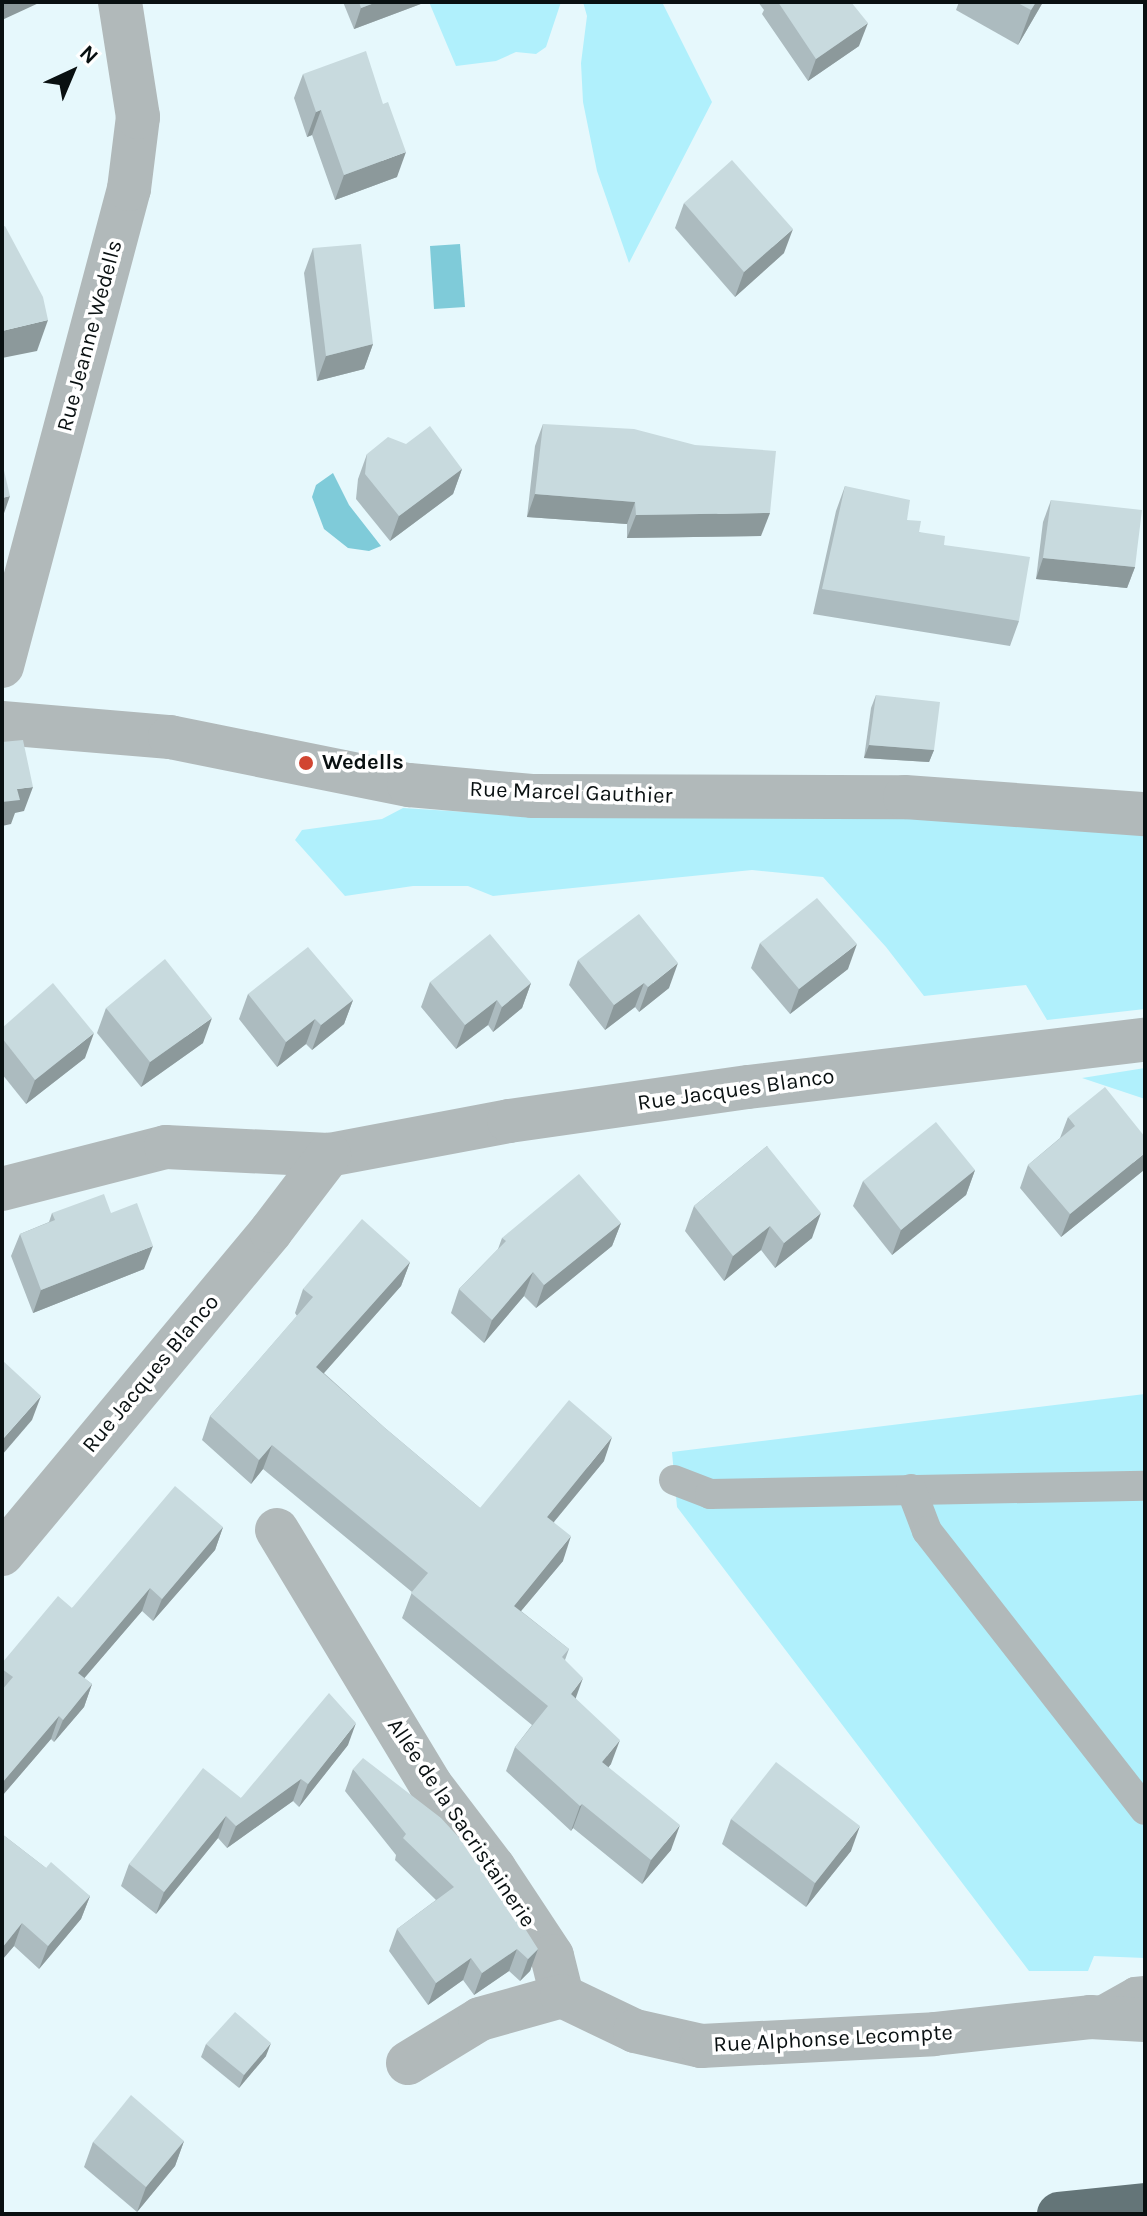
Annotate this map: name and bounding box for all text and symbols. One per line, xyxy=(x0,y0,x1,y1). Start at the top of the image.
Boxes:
north arrow xyxy=(32,32,112,112)
text: N xyxy=(74,40,103,70)
street label: Rue Jeanne Wedells xyxy=(52,237,128,435)
place label: Wedells xyxy=(322,750,404,776)
marker: Wedells xyxy=(297,754,315,772)
street label: Rue Marcel Gauthier xyxy=(469,776,673,810)
street label: Rue Jacques Blanco xyxy=(636,1063,836,1117)
street label: Rue Jacques Blanco xyxy=(77,1289,225,1459)
street label: Allée de la Sacristainerie xyxy=(381,1714,541,1932)
street label: Rue Alphonse Lecompte xyxy=(713,2020,953,2058)

